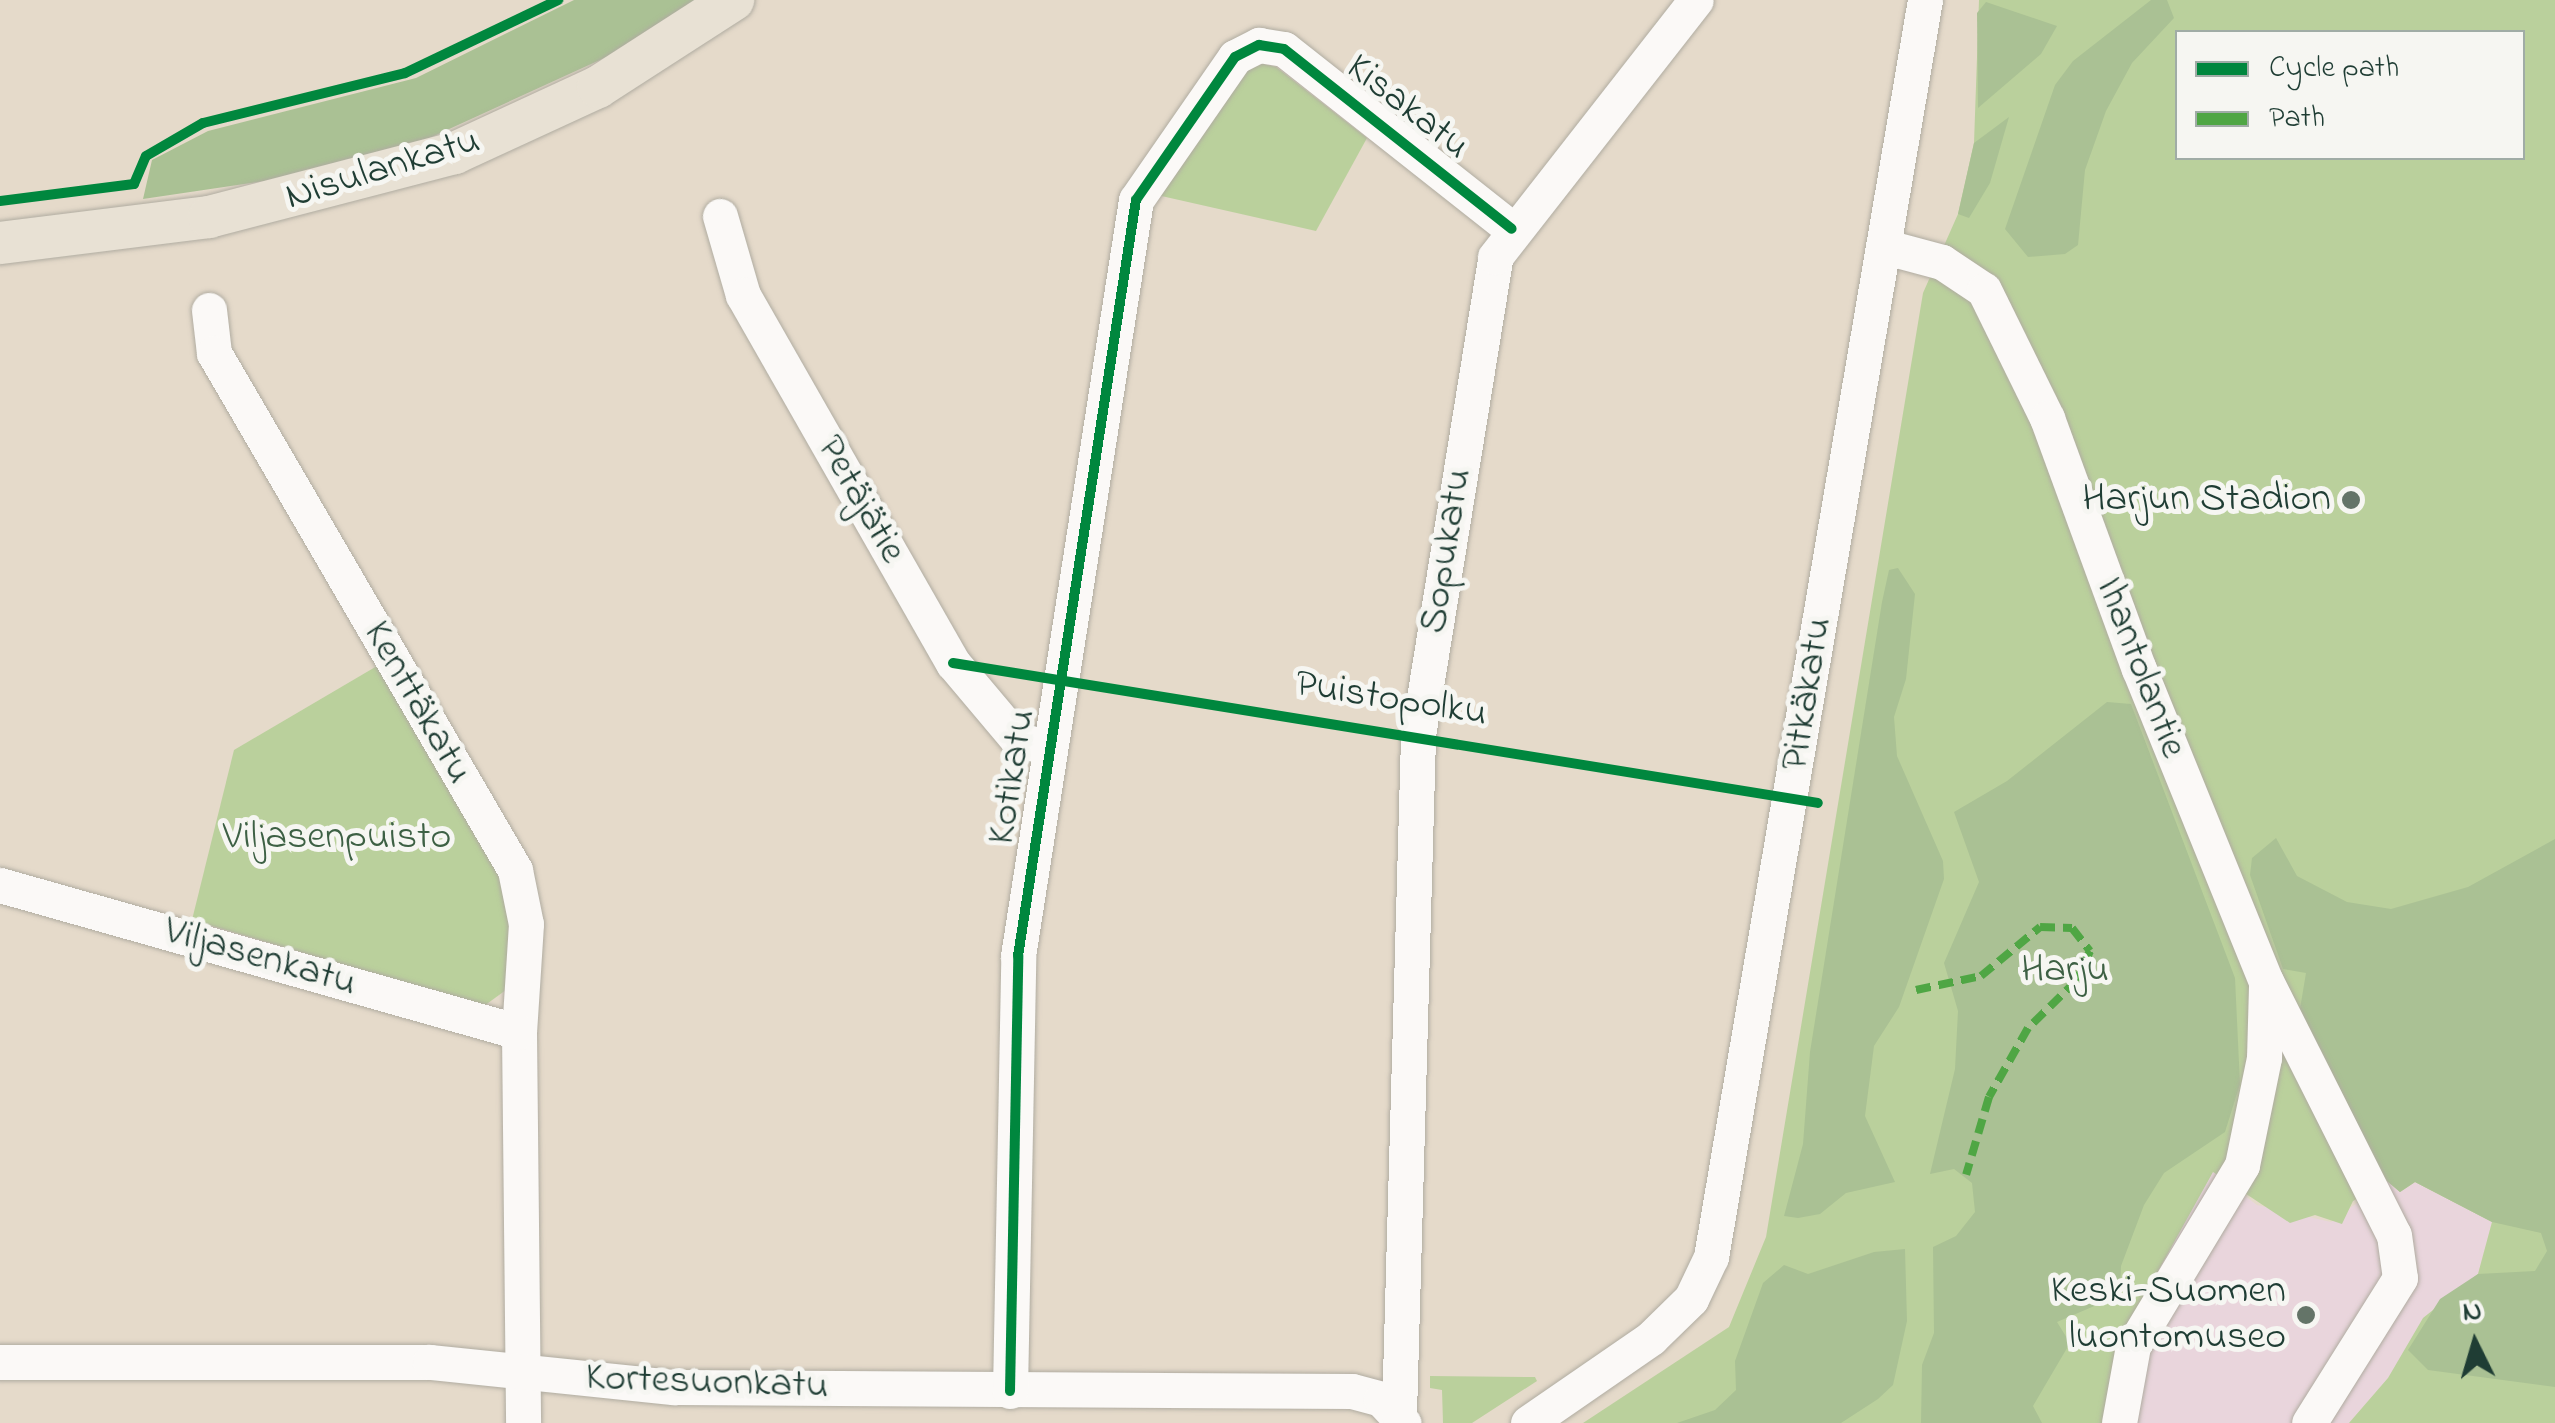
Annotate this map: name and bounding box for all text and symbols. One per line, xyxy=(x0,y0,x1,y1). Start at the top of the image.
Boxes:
legend xyxy=(2175,30,2525,160)
street label: Kisakatu xyxy=(1336,45,1478,171)
text: Cycle path xyxy=(2269,47,2399,91)
text: Path xyxy=(2269,97,2325,141)
street label: Nisulankatu xyxy=(280,118,486,222)
street label: Petäjätie xyxy=(804,428,916,572)
street label: Sopukatu xyxy=(1410,465,1484,637)
place label: Harjun Stadion xyxy=(2082,476,2331,524)
marker: Harjun Stadion xyxy=(2340,489,2362,511)
street label: Ihantolantie xyxy=(2084,571,2196,765)
street label: Kenttäkatu xyxy=(351,613,483,793)
street label: Pitkäkatu xyxy=(1772,614,1844,774)
street label: Puistopolku xyxy=(1292,661,1490,739)
street label: Kotikatu xyxy=(979,706,1047,848)
park label: Viljasenpuisto xyxy=(223,814,451,862)
street label: Viljasenkatu xyxy=(158,908,362,1008)
park label: Harju xyxy=(2021,947,2109,995)
place label: Keski-Suomen luontomuseo xyxy=(2051,1268,2286,1362)
text: N xyxy=(2461,1291,2484,1334)
north arrow xyxy=(2425,1293,2525,1393)
marker: Keski-Suomen luontomuseo xyxy=(2295,1304,2317,1326)
street label: Kortesuonkatu xyxy=(585,1355,829,1411)

